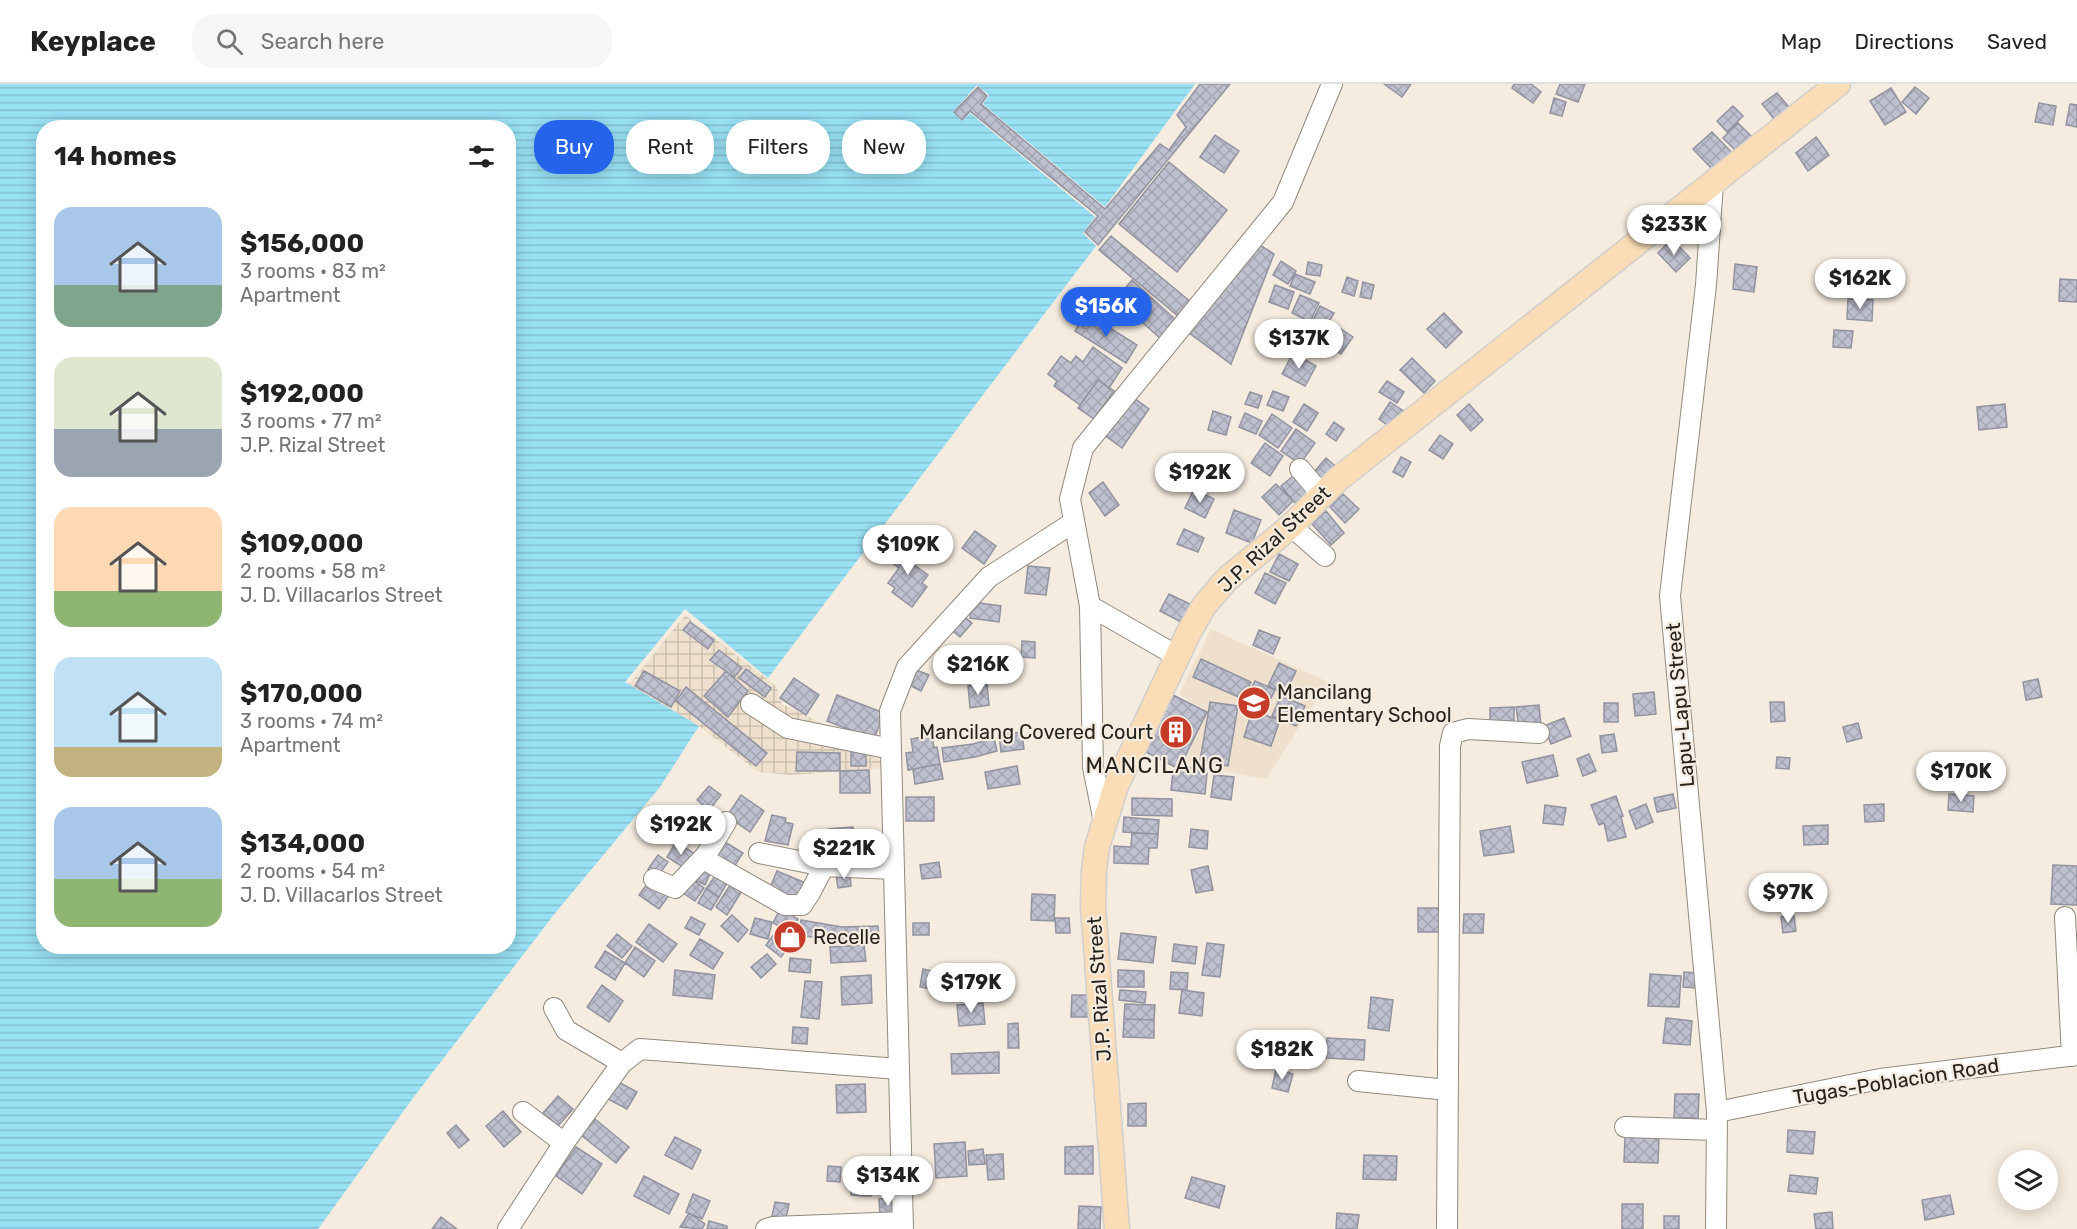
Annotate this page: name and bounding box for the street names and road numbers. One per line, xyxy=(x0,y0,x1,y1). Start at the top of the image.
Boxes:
street label: J.P. Rizal Street xyxy=(1213,481,1335,597)
street label: Lapu-Lapu Street xyxy=(1661,622,1699,788)
street label: J.P. Rizal Street xyxy=(1082,916,1116,1062)
street label: Tugas-Poblacion Road xyxy=(1791,1053,2001,1109)

